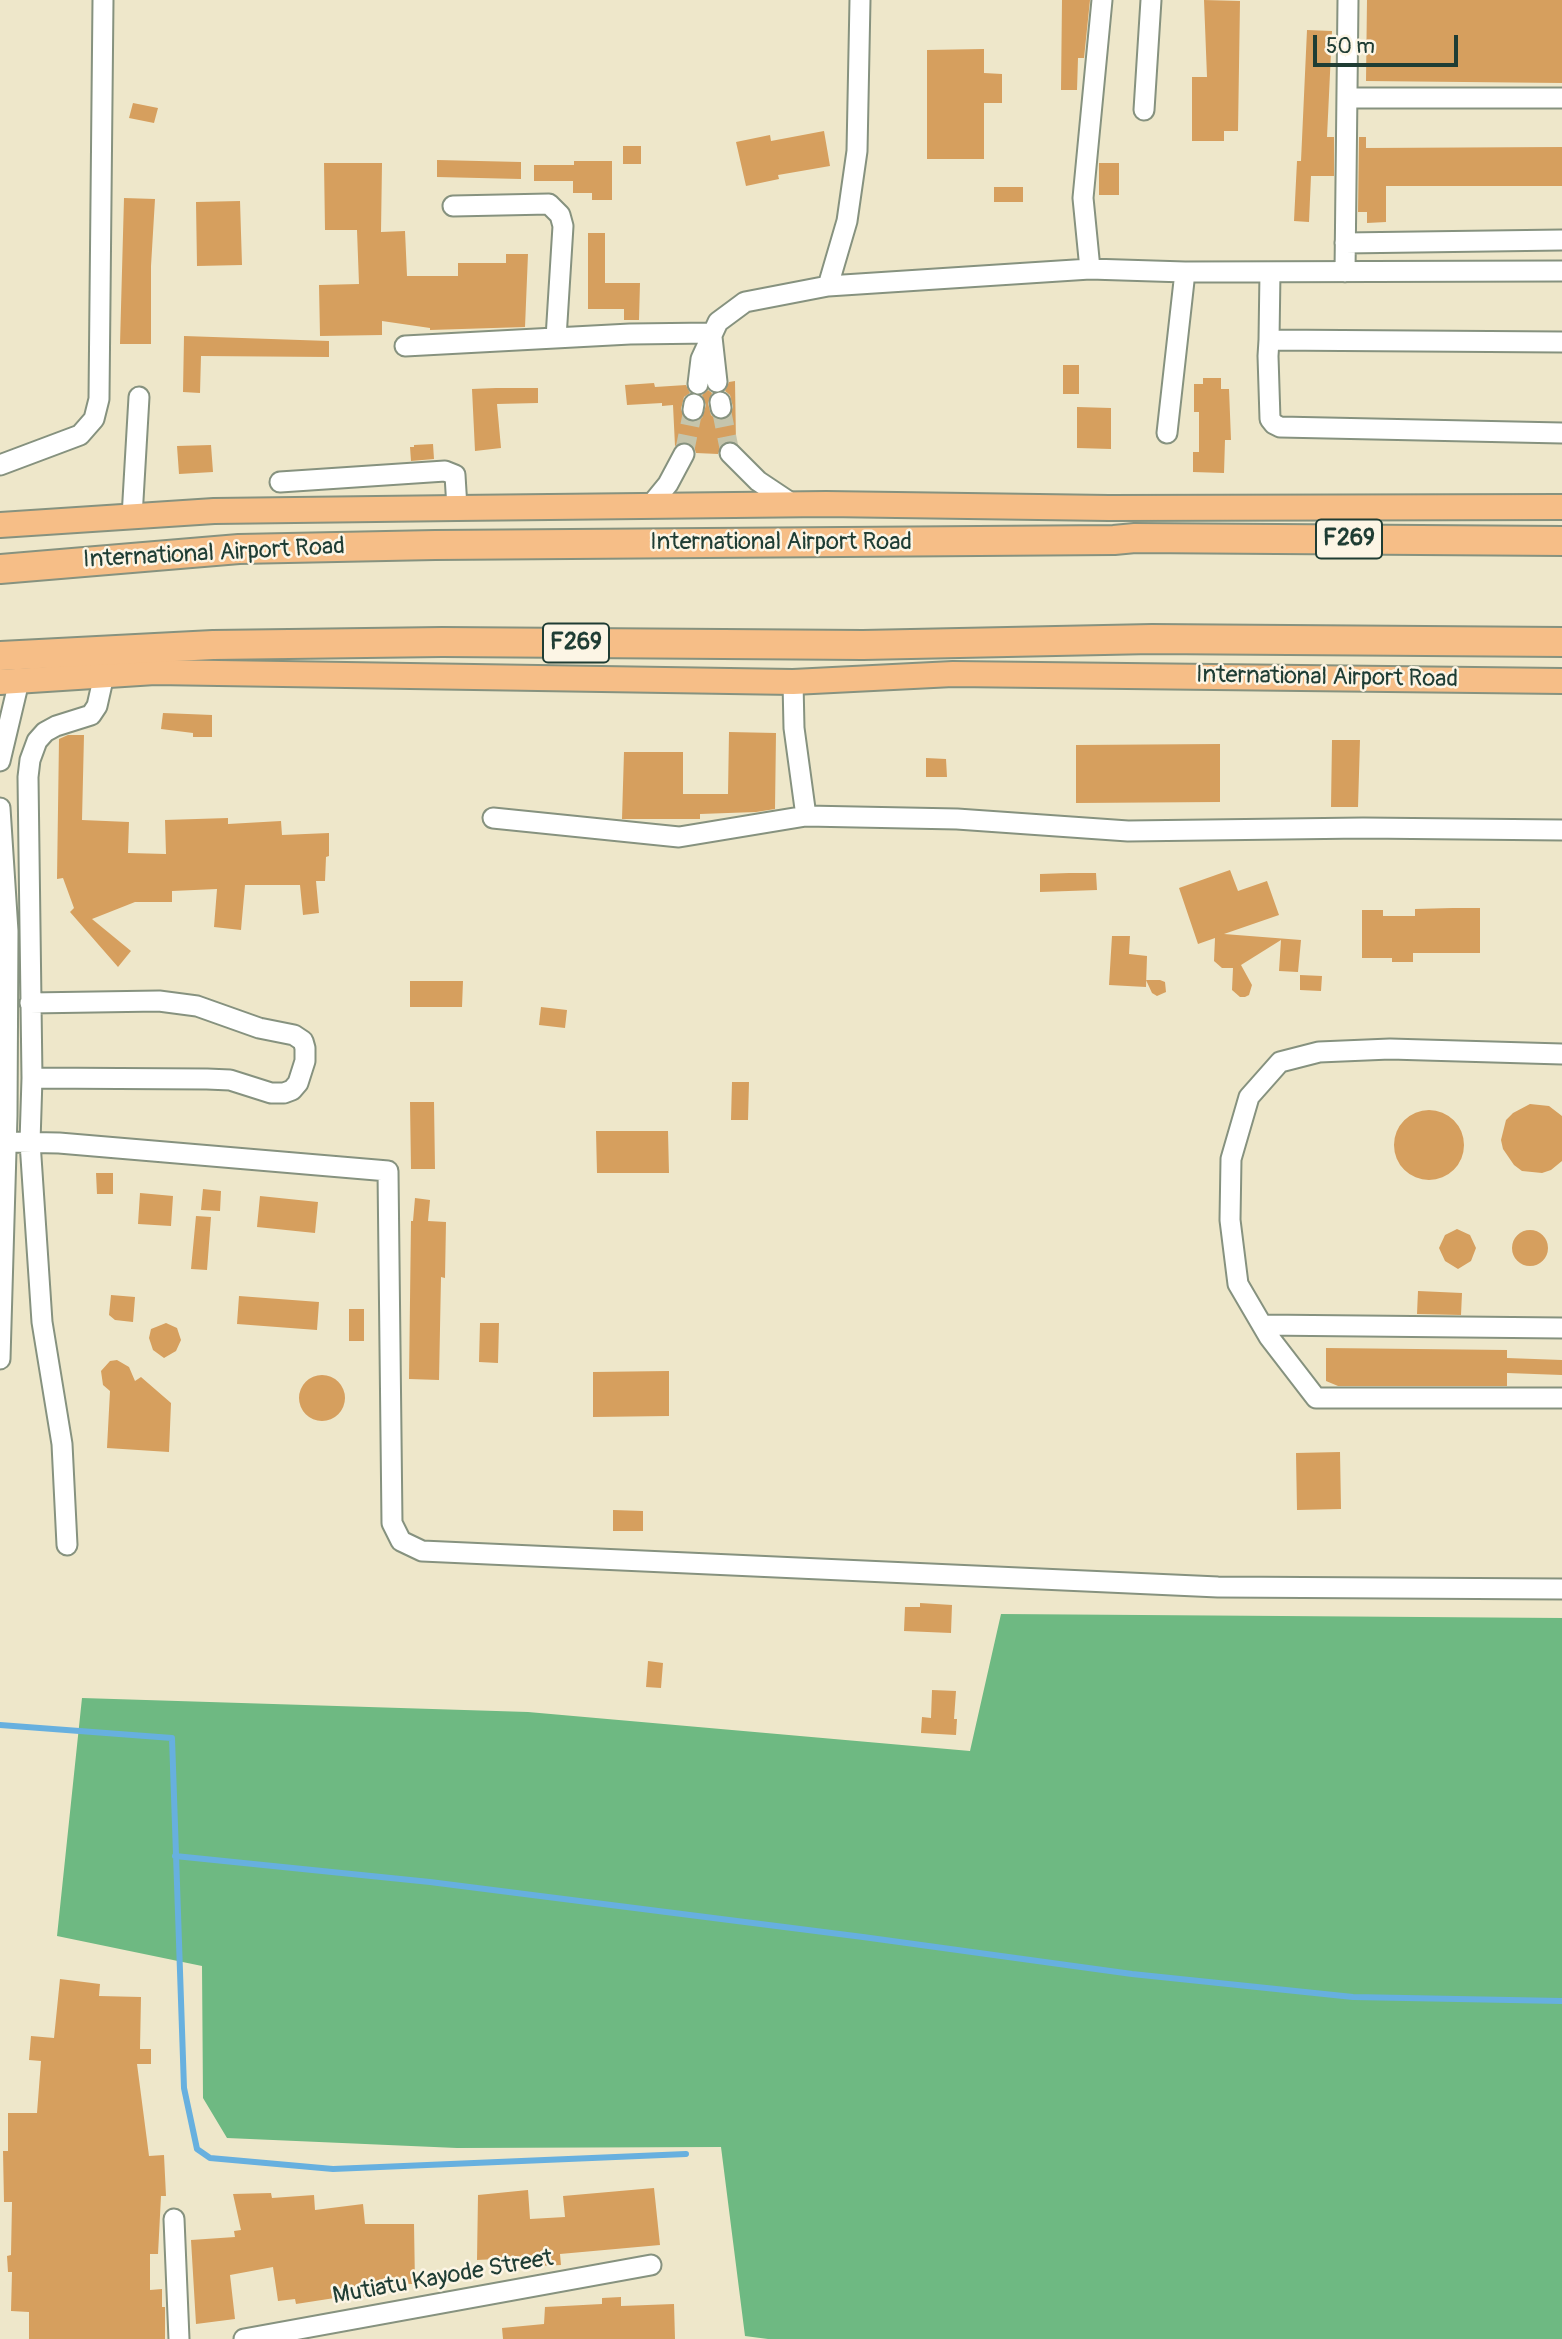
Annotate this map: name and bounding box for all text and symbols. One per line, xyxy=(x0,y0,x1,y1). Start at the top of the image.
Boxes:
scale bar xyxy=(1317,21,1462,65)
text: 50 m xyxy=(1326,33,1375,60)
road number: F269 xyxy=(1316,520,1382,558)
street label: International Airport Road xyxy=(650,529,912,557)
street label: International Airport Road xyxy=(82,533,346,575)
road number: F269 xyxy=(543,624,609,663)
street label: International Airport Road xyxy=(1196,661,1458,695)
street label: Mutiatu Kayode Street xyxy=(330,2244,556,2312)

